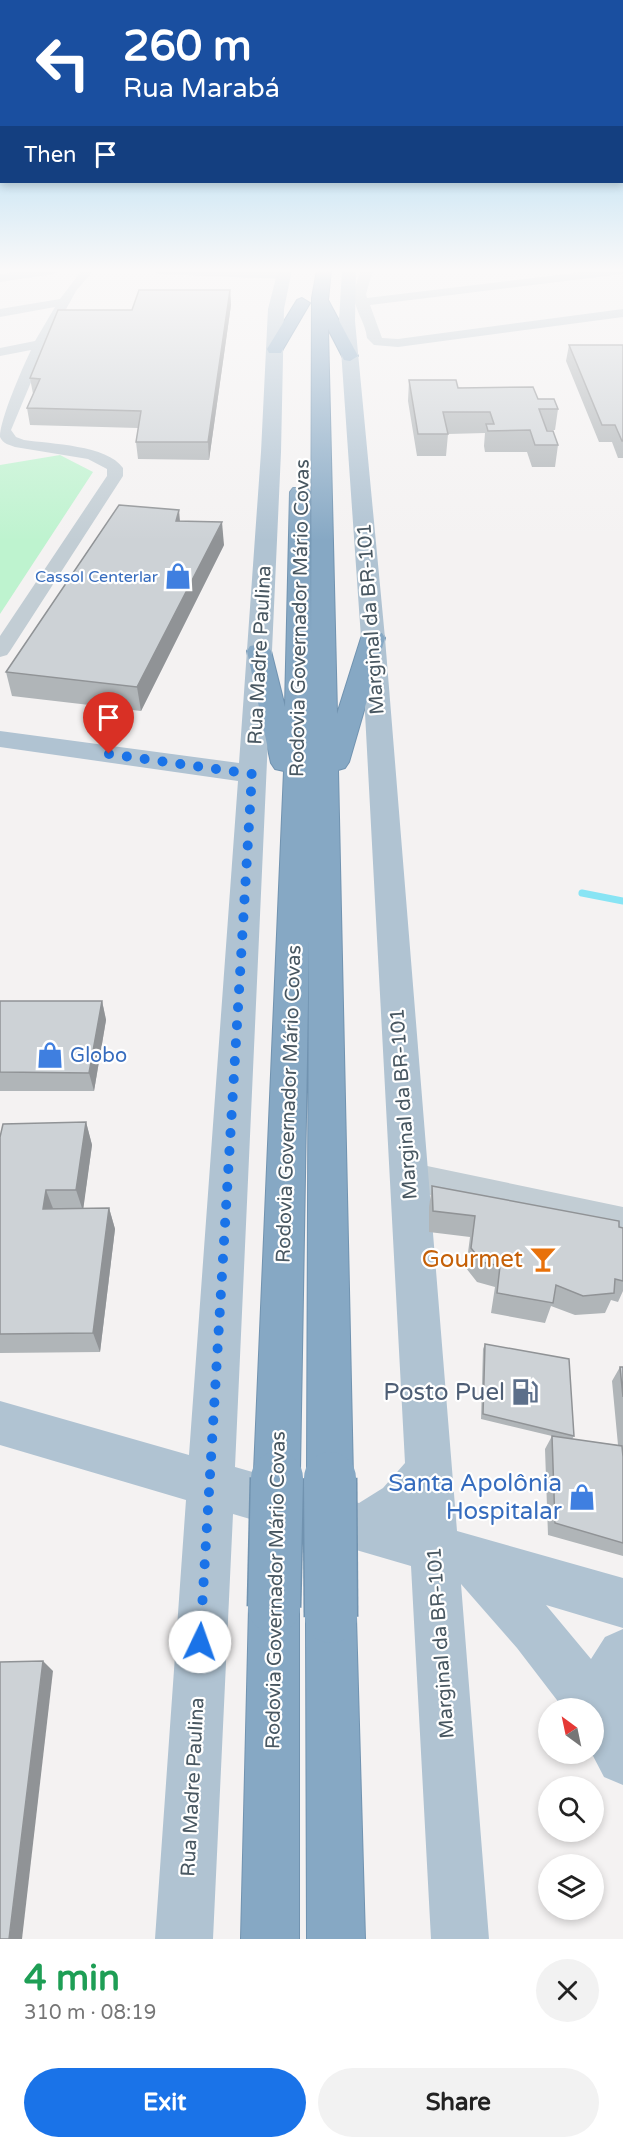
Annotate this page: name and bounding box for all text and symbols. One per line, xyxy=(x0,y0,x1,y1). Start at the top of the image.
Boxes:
text: 260 m xyxy=(123,21,252,72)
icon: left xyxy=(24,24,102,102)
text: Rua Marabá xyxy=(123,72,280,105)
icon: arrive xyxy=(89,138,122,171)
text: Then xyxy=(24,142,77,168)
street label: Rodovia Governador Mário Covas xyxy=(285,459,315,777)
street label: Marginal da BR-101 xyxy=(352,522,390,716)
shop icon: Cassol Centerlar xyxy=(163,561,193,591)
street label: Rua Madre Paulina xyxy=(243,565,277,745)
place label: Cassol Centerlar xyxy=(35,567,159,587)
pin xyxy=(83,692,134,754)
icon: arrive xyxy=(92,701,125,734)
street label: Rodovia Governador Mário Covas xyxy=(271,945,307,1263)
street label: Marginal da BR-101 xyxy=(385,1007,423,1201)
shop icon: Globo xyxy=(35,1040,65,1070)
place label: Globo xyxy=(70,1044,127,1068)
bar icon: Gourmet xyxy=(528,1244,558,1274)
place label: Gourmet xyxy=(422,1245,523,1274)
fuel station icon: Posto Puel xyxy=(510,1377,540,1407)
place label: Posto Puel xyxy=(383,1378,505,1407)
street label: Rodovia Governador Mário Covas xyxy=(261,1431,291,1749)
place label: Santa Apolônia Hospitalar xyxy=(388,1469,563,1526)
shop icon: Santa Apolônia Hospitalar xyxy=(567,1482,597,1512)
street label: Marginal da BR-101 xyxy=(422,1546,460,1740)
position arrow xyxy=(168,1610,232,1674)
street label: Rua Madre Paulina xyxy=(176,1697,210,1877)
north arrow xyxy=(538,1698,604,1764)
map controls xyxy=(538,1698,604,1920)
button: search xyxy=(538,1776,604,1842)
button: layers xyxy=(538,1854,604,1920)
text: 4 min xyxy=(24,1957,120,2000)
button: close xyxy=(536,1959,599,2022)
text: 310 m · 08:19 xyxy=(24,2001,156,2025)
button: Exit xyxy=(24,2068,306,2137)
button: Share xyxy=(318,2068,599,2137)

